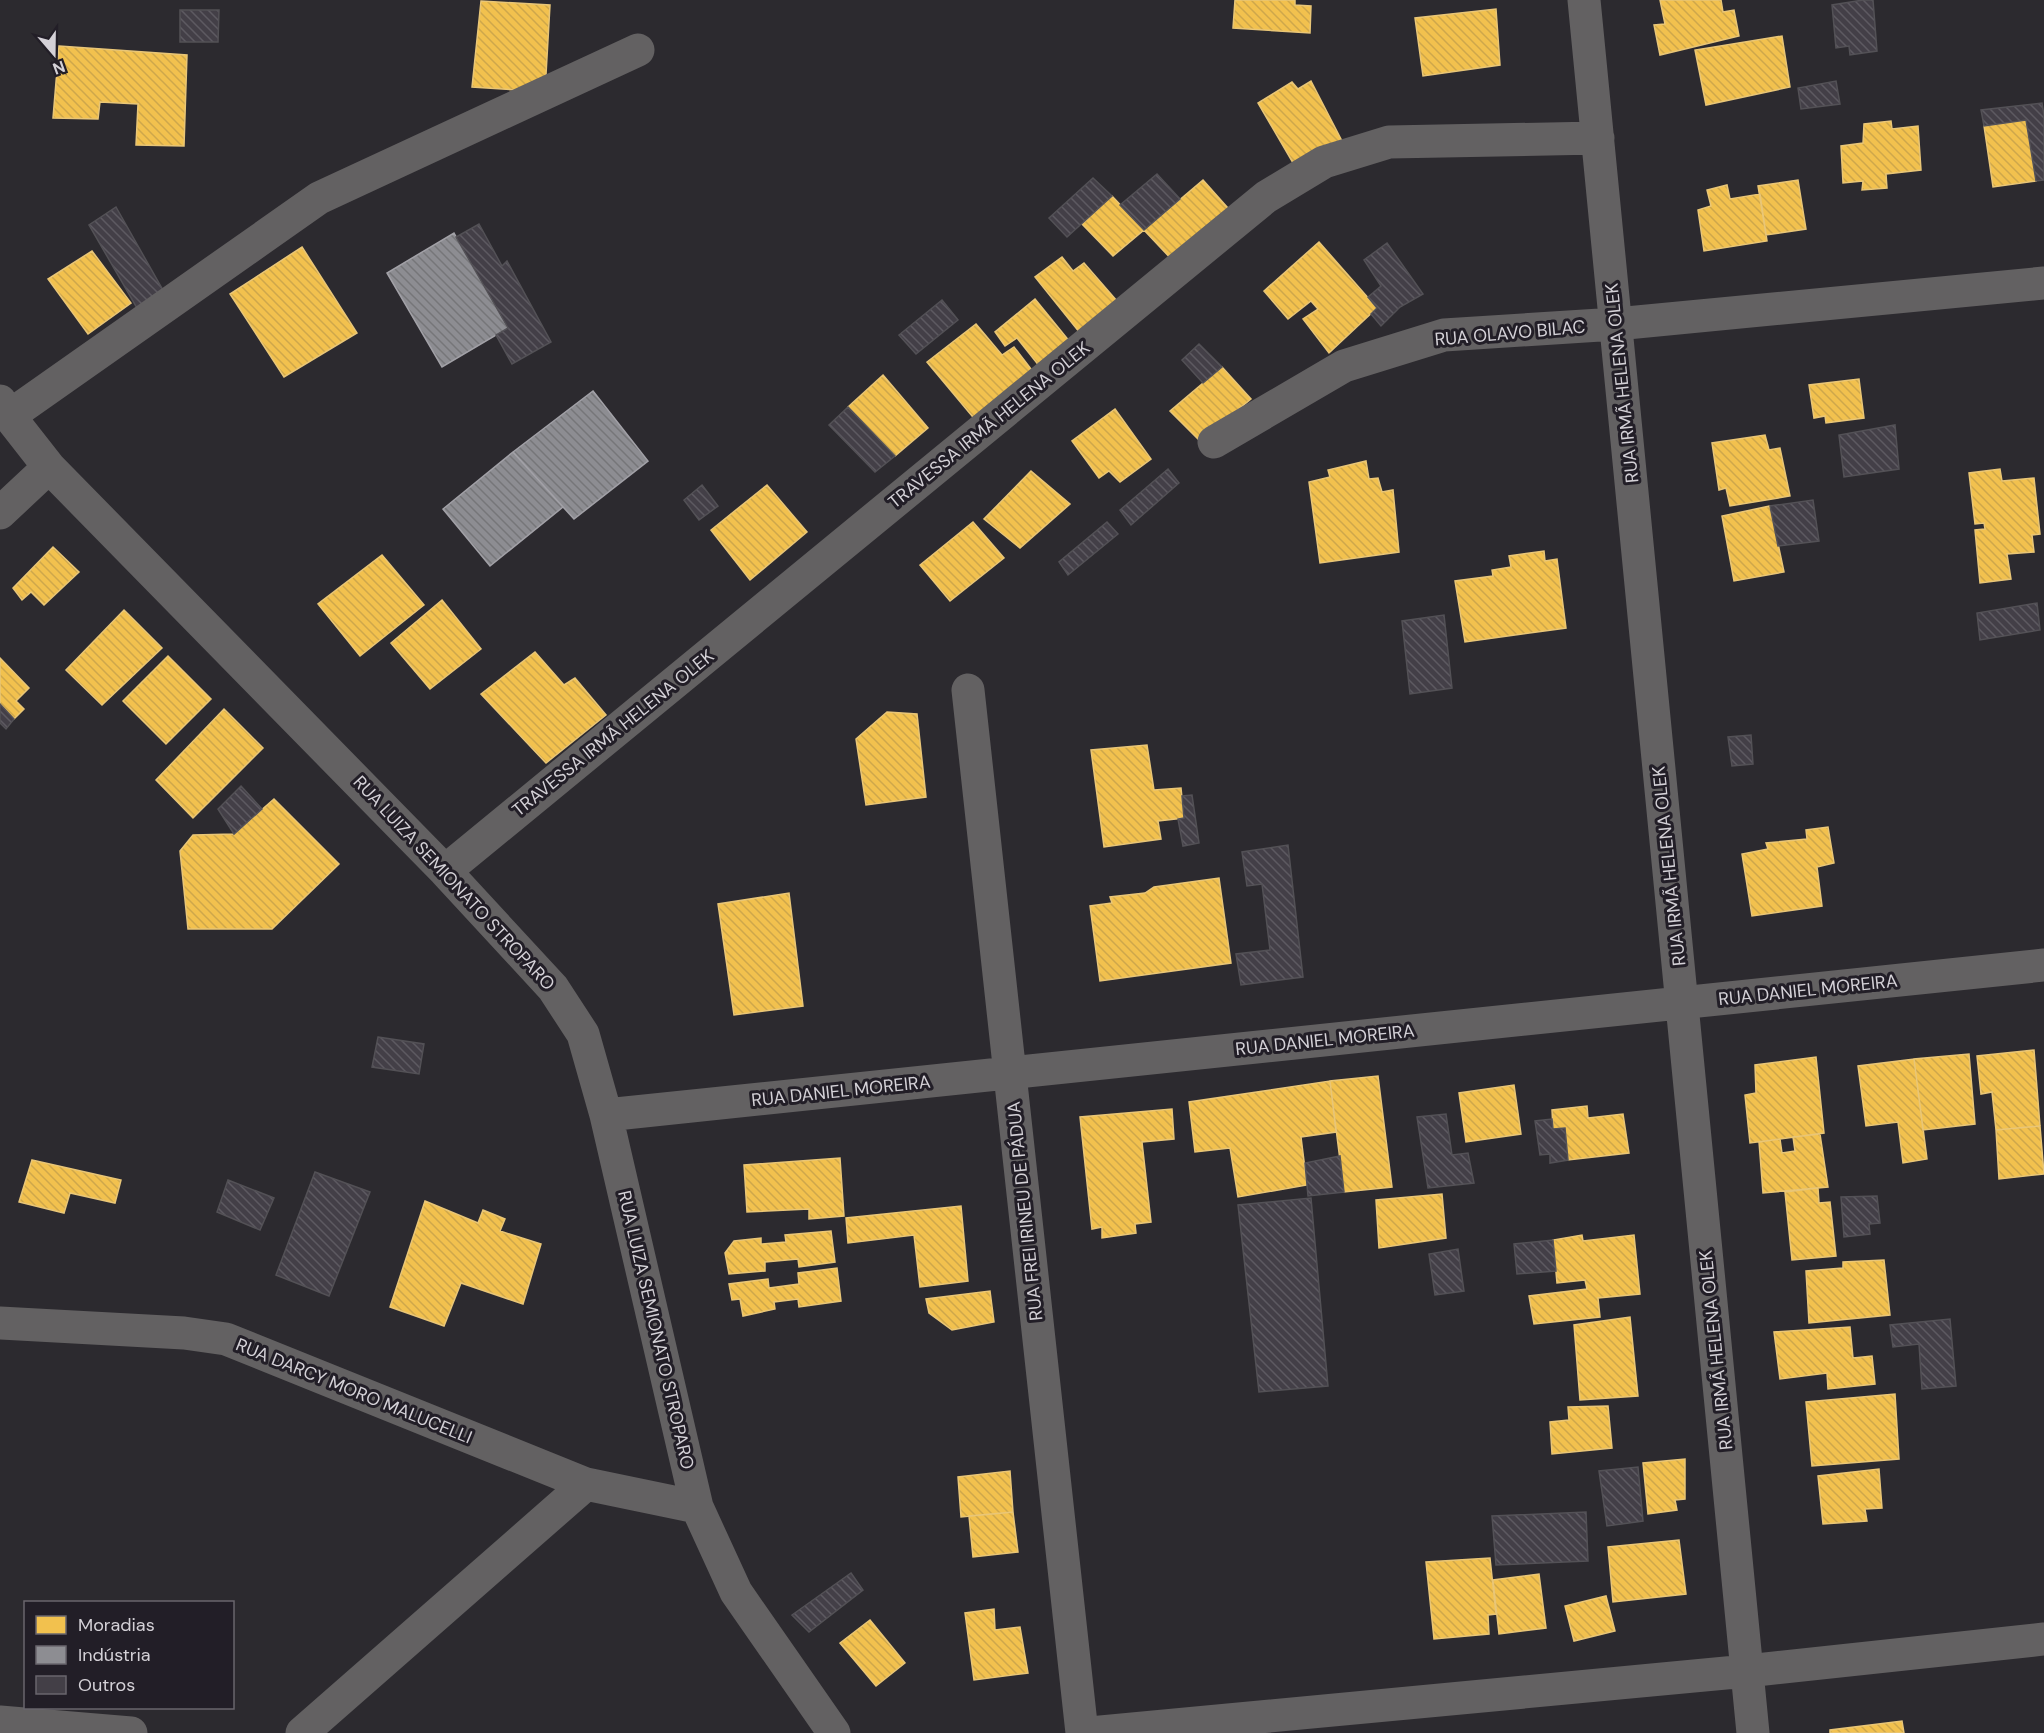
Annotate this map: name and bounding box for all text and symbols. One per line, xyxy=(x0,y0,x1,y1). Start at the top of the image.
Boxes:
north arrow xyxy=(24,24,84,84)
text: N xyxy=(50,56,68,79)
street label: RUA IRMÃ HELENA OLEK xyxy=(1600,281,1644,484)
street label: RUA OLAVO BILAC xyxy=(1434,314,1586,352)
street label: TRAVESSA IRMÃ HELENA OLEK xyxy=(883,336,1095,514)
street label: TRAVESSA IRMÃ HELENA OLEK xyxy=(507,644,719,822)
street label: RUA IRMÃ HELENA OLEK xyxy=(1647,764,1691,967)
street label: RUA LUIZA SEMIONATO STROPARO xyxy=(348,770,560,996)
street label: RUA DANIEL MOREIRA xyxy=(1717,969,1899,1011)
street label: RUA DANIEL MOREIRA xyxy=(1234,1019,1416,1061)
street label: RUA DANIEL MOREIRA xyxy=(750,1070,932,1112)
street label: RUA FREI IRINEU DE PÁDUA xyxy=(1002,1100,1048,1322)
street label: RUA LUIZA SEMIONATO STROPARO xyxy=(612,1188,700,1472)
street label: RUA IRMÃ HELENA OLEK xyxy=(1694,1248,1738,1451)
street label: RUA DARCY MORO MALUCELLI xyxy=(232,1332,476,1450)
legend xyxy=(24,1601,234,1709)
text: Moradias xyxy=(78,1613,155,1637)
text: Indústria xyxy=(78,1643,151,1667)
text: Outros xyxy=(78,1673,135,1697)

